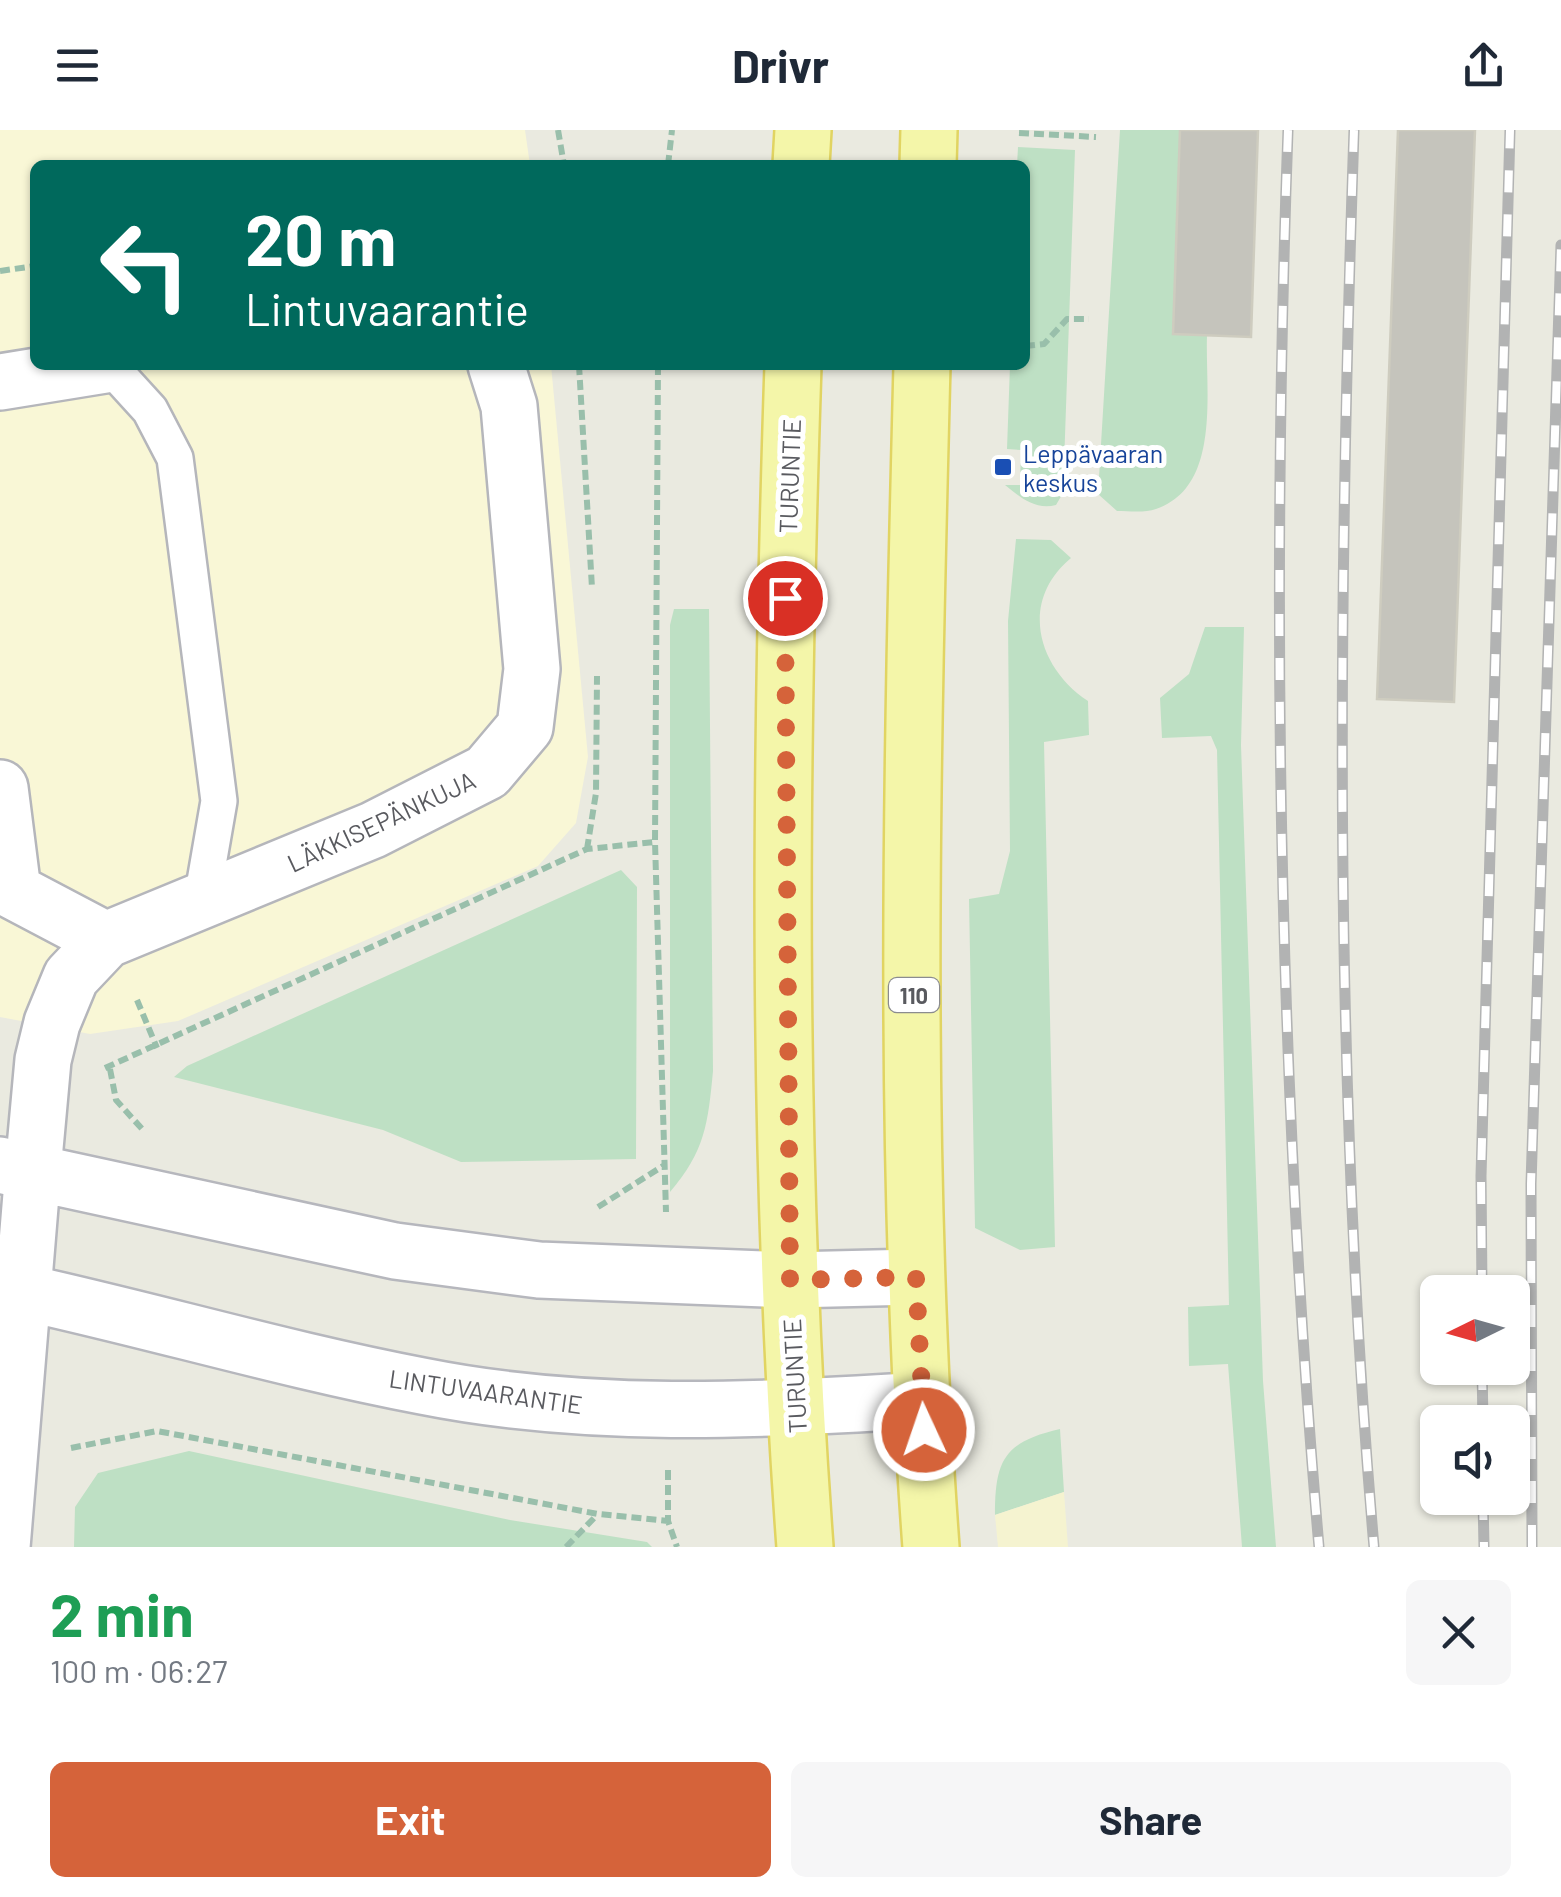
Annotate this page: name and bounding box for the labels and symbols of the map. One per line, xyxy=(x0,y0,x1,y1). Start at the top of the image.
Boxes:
street label: TURUNTIE xyxy=(772,418,806,534)
place label: Leppävaaran keskus xyxy=(1023,438,1163,497)
marker: Leppävaaran keskus xyxy=(992,456,1014,478)
pin xyxy=(743,556,828,641)
street label: LÄKKISEPÄNKUJA xyxy=(282,764,480,878)
road number: 110 xyxy=(889,978,939,1012)
north arrow xyxy=(1420,1275,1530,1385)
street label: TURUNTIE xyxy=(776,1318,812,1434)
street label: LINTUVAARANTIE xyxy=(387,1363,585,1419)
position arrow xyxy=(872,1378,976,1482)

